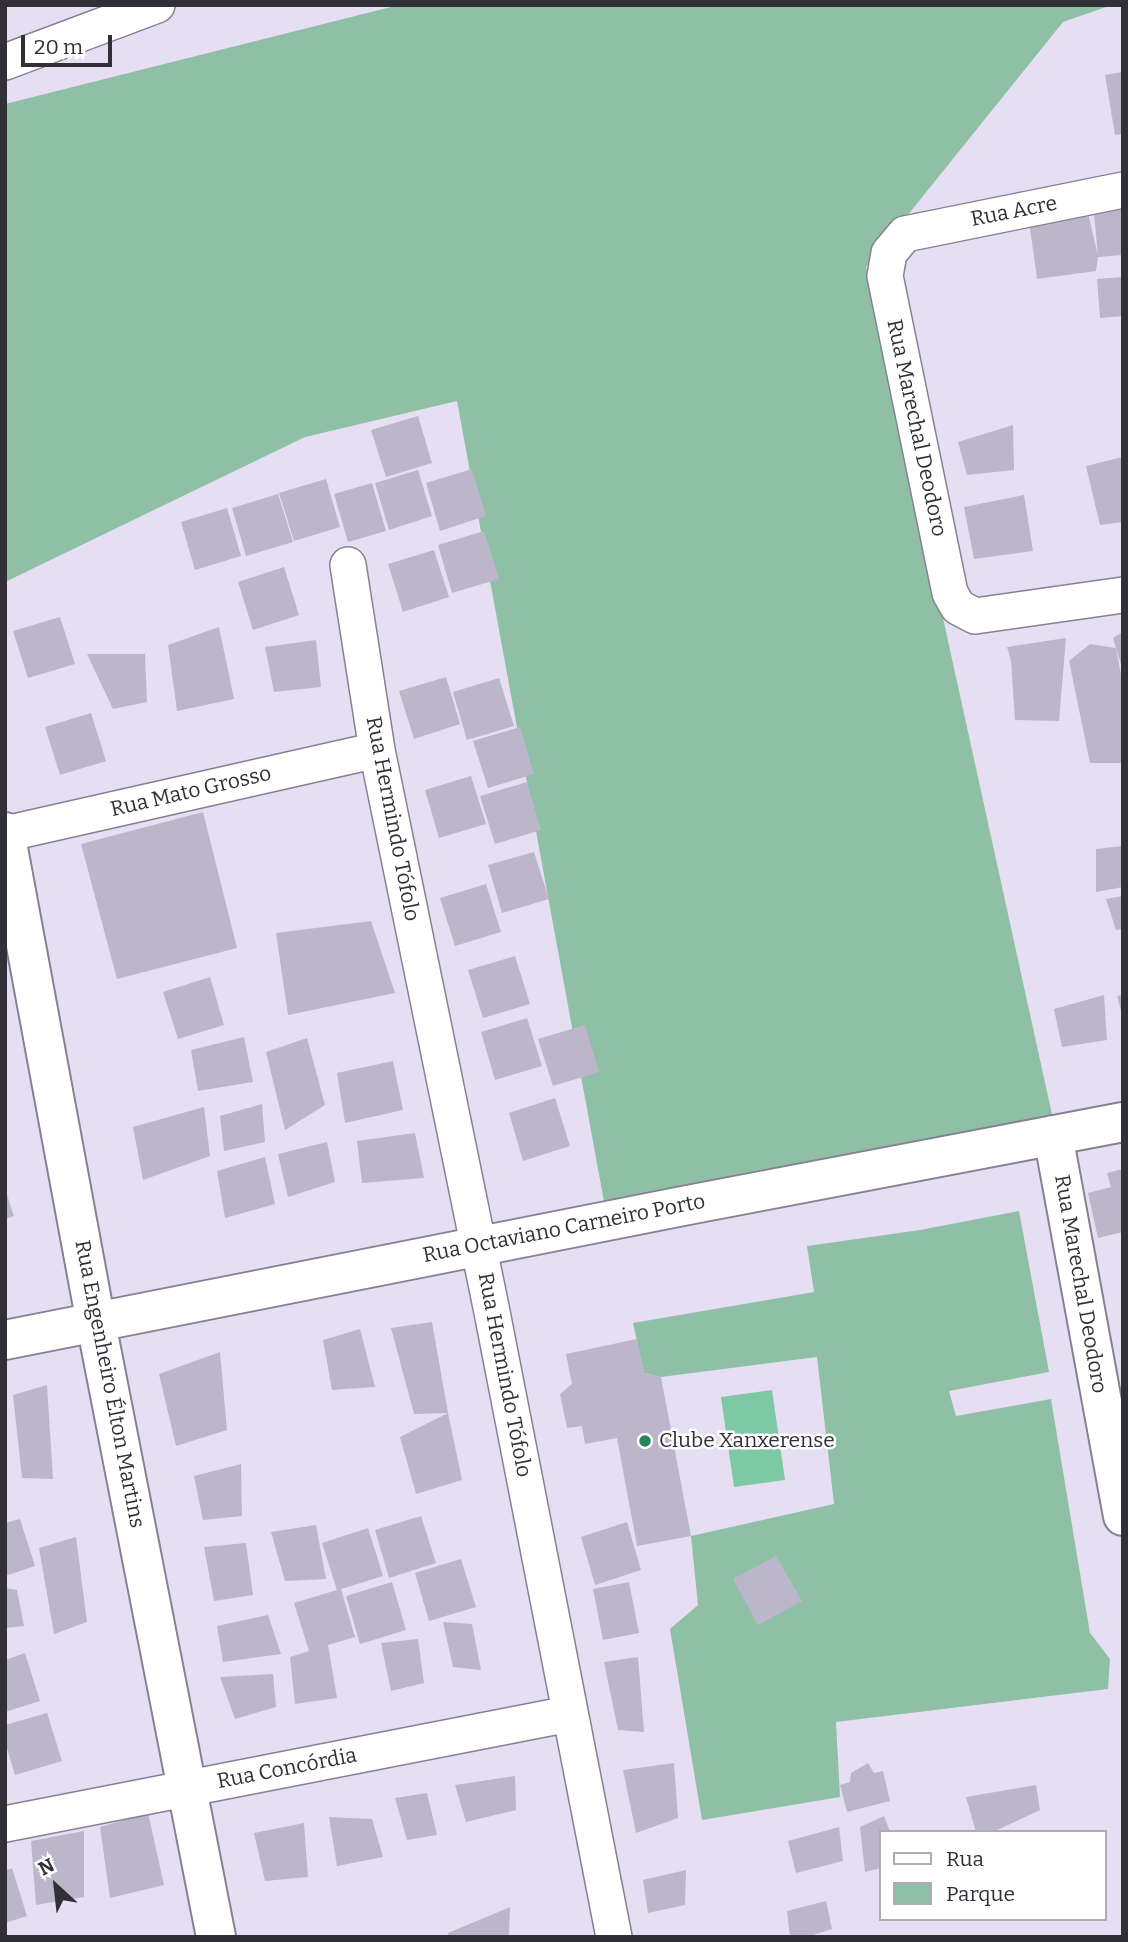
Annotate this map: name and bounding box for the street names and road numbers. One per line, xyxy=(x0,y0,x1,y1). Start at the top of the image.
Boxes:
street label: Rua Acre xyxy=(969,191,1059,233)
street label: Rua Marechal Deodoro xyxy=(881,317,951,539)
street label: Rua Hermindo Tófolo xyxy=(360,715,424,923)
street label: Rua Mato Grosso xyxy=(108,761,274,823)
street label: Rua Marechal Deodoro xyxy=(1048,1173,1112,1395)
street label: Rua Octaviano Carneiro Porto xyxy=(421,1189,707,1269)
street label: Rua Engenheiro Élton Martins xyxy=(69,1238,149,1530)
street label: Rua Hermindo Tófolo xyxy=(472,1271,536,1479)
street label: Rua Concórdia xyxy=(215,1743,359,1795)

